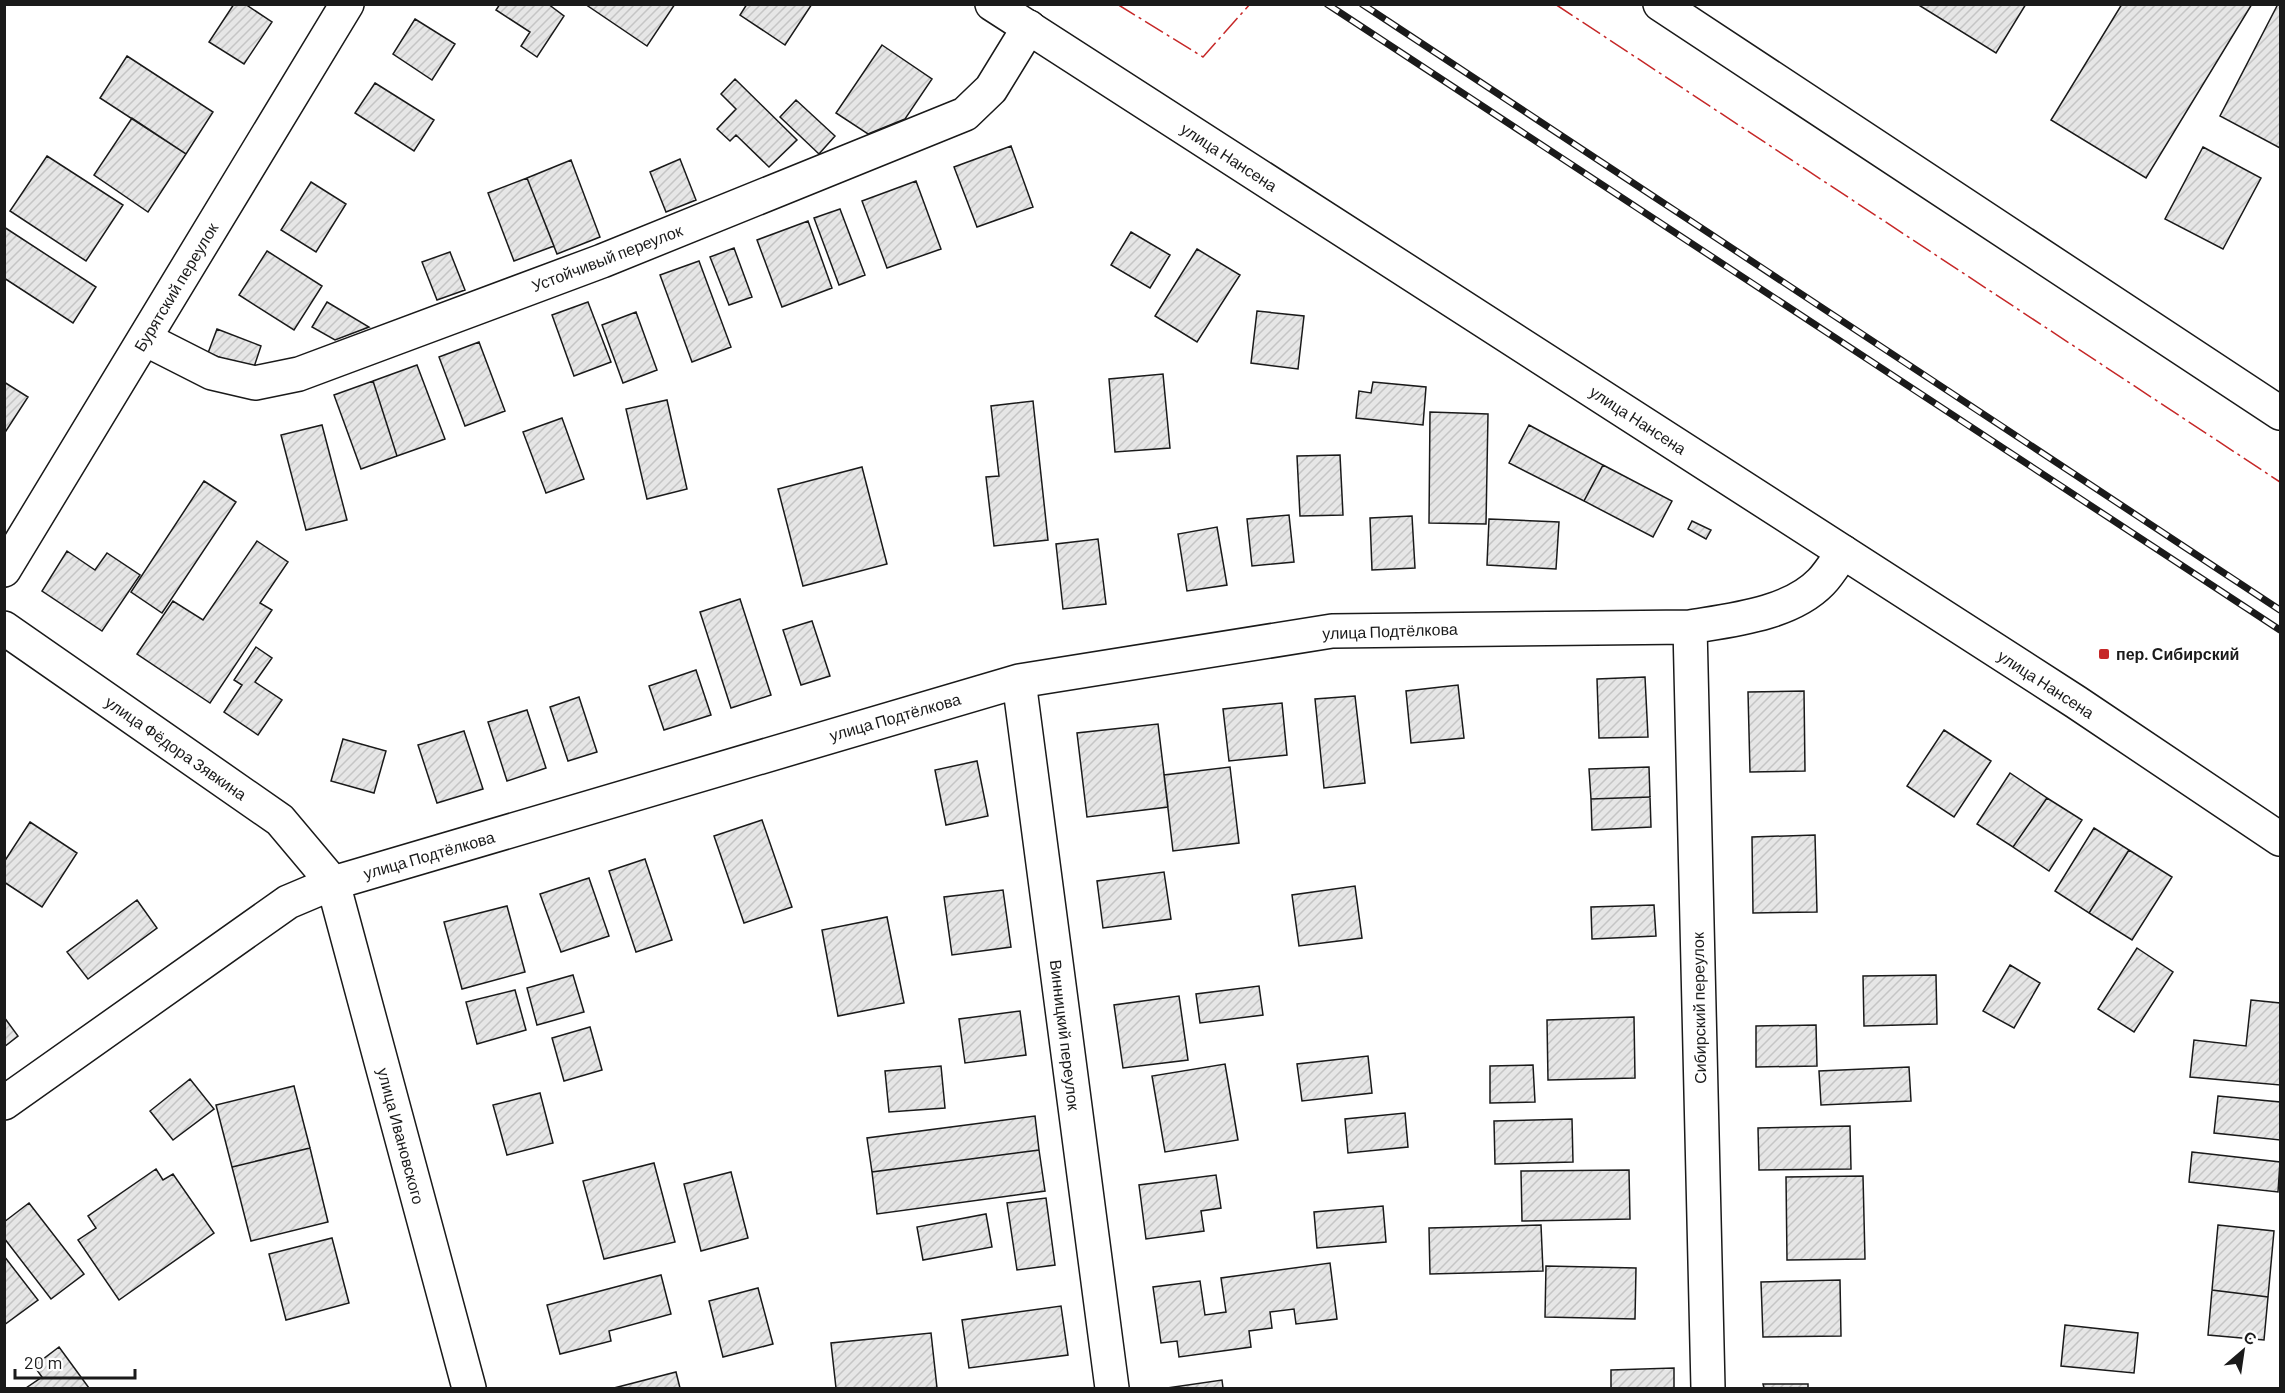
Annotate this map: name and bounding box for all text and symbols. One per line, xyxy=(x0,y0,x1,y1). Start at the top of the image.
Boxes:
street label: улица Нансена xyxy=(1178,118,1281,195)
street label: Бурятский переулок xyxy=(130,218,222,355)
street label: Устойчивый переулок xyxy=(529,220,686,295)
street label: улица Нансена xyxy=(1587,381,1690,458)
street label: улица Подтёлкова xyxy=(1322,619,1458,642)
place label: пер. Сибирский xyxy=(2116,644,2239,663)
street label: улица Нансена xyxy=(1995,645,2098,722)
marker: пер. Сибирский xyxy=(2097,647,2111,661)
street label: улица Подтёлкова xyxy=(827,689,963,744)
street label: улица Фёдора Зявкина xyxy=(102,692,251,804)
street label: улица Подтёлкова xyxy=(361,827,497,882)
street label: Сибирский переулок xyxy=(1688,931,1709,1084)
street label: Винницкий переулок xyxy=(1047,958,1084,1112)
street label: улица Ивановского xyxy=(374,1066,429,1206)
north arrow xyxy=(2213,1321,2273,1381)
text: С xyxy=(2241,1326,2261,1349)
scale bar xyxy=(15,1342,135,1380)
text: 20 m xyxy=(24,1351,62,1373)

